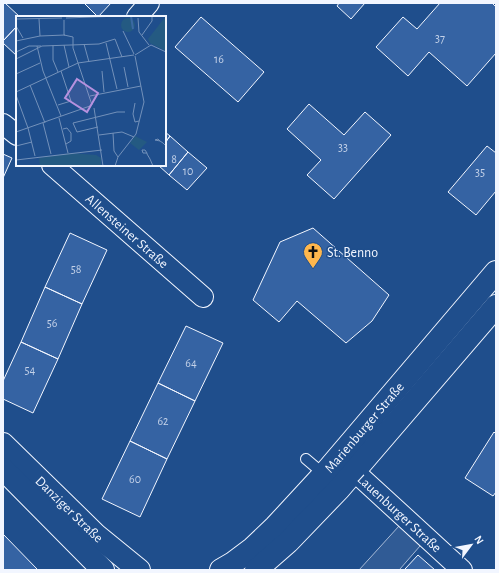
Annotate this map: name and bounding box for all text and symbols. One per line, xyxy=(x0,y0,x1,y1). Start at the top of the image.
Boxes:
inset map xyxy=(16,16,166,166)
house number: 37 xyxy=(435,32,445,44)
house number: 16 xyxy=(214,53,224,65)
house number: 33 xyxy=(338,141,348,153)
house number: 8 xyxy=(171,153,177,165)
house number: 10 xyxy=(183,165,193,177)
house number: 35 xyxy=(475,166,485,178)
street label: Allensteiner Straße xyxy=(83,192,171,271)
church icon: St. Benno xyxy=(302,241,324,269)
place label: St. Benno xyxy=(327,246,378,260)
house number: 58 xyxy=(71,263,82,275)
house number: 56 xyxy=(47,317,58,329)
house number: 64 xyxy=(185,357,197,369)
house number: 54 xyxy=(25,364,36,376)
street label: Marienburger Straße xyxy=(322,380,407,476)
house number: 62 xyxy=(157,415,169,427)
street label: Lauenburger Straße xyxy=(354,472,444,555)
house number: 60 xyxy=(129,473,141,485)
street label: Danziger Straße xyxy=(32,474,105,546)
north arrow xyxy=(451,525,491,565)
text: N xyxy=(472,534,486,546)

